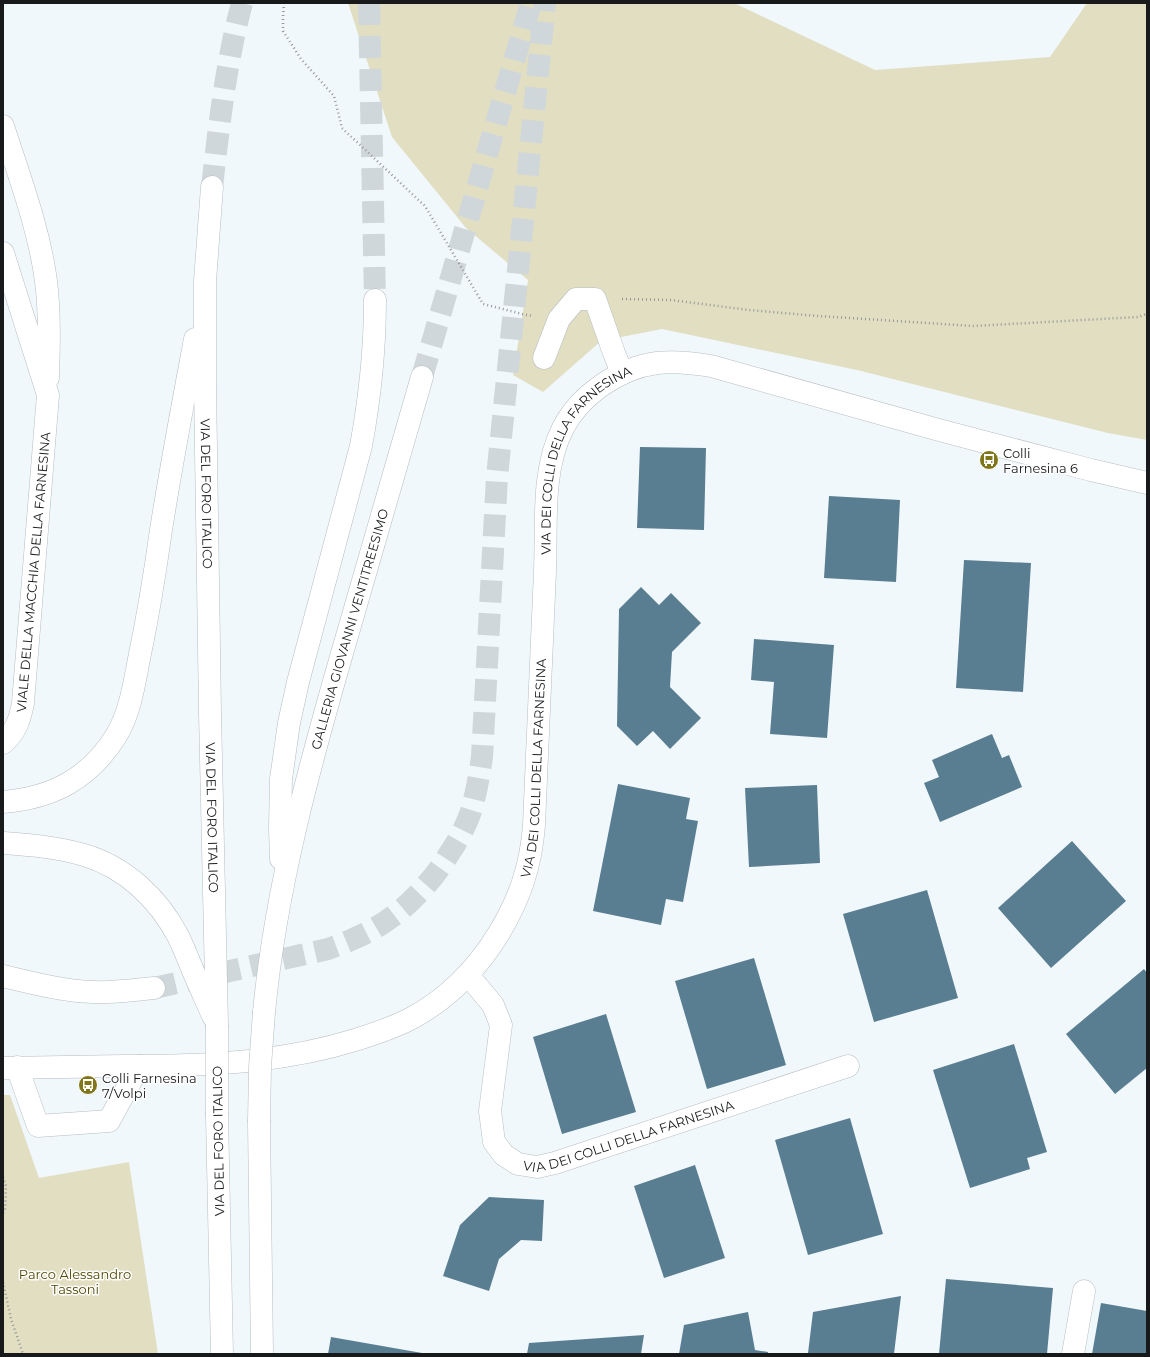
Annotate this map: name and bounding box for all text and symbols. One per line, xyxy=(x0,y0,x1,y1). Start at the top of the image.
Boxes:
street label: VIA DEI COLLI DELLA FARNESINA xyxy=(537,362,634,555)
street label: VIA DEL FORO ITALICO xyxy=(198,418,216,569)
street label: VIALE DELLA MACCHIA DELLA FARNESINA xyxy=(13,431,53,713)
place label: Colli Farnesina 6 xyxy=(1003,445,1078,476)
bus stop icon: Colli Farnesina 6 xyxy=(978,449,1000,471)
street label: GALLERIA GIOVANNI VENTITREESIMO xyxy=(307,507,392,751)
street label: VIA DEI COLLI DELLA FARNESINA xyxy=(517,657,549,879)
street label: VIA DEL FORO ITALICO xyxy=(203,742,222,893)
street label: VIA DEL FORO ITALICO xyxy=(209,1066,227,1216)
place label: Colli Farnesina 7/Volpi xyxy=(102,1070,197,1101)
bus stop icon: Colli Farnesina 7/Volpi xyxy=(77,1074,99,1096)
street label: VIA DEI COLLI DELLA FARNESINA xyxy=(522,1096,736,1175)
park label: Parco Alessandro Tassoni xyxy=(19,1266,131,1297)

